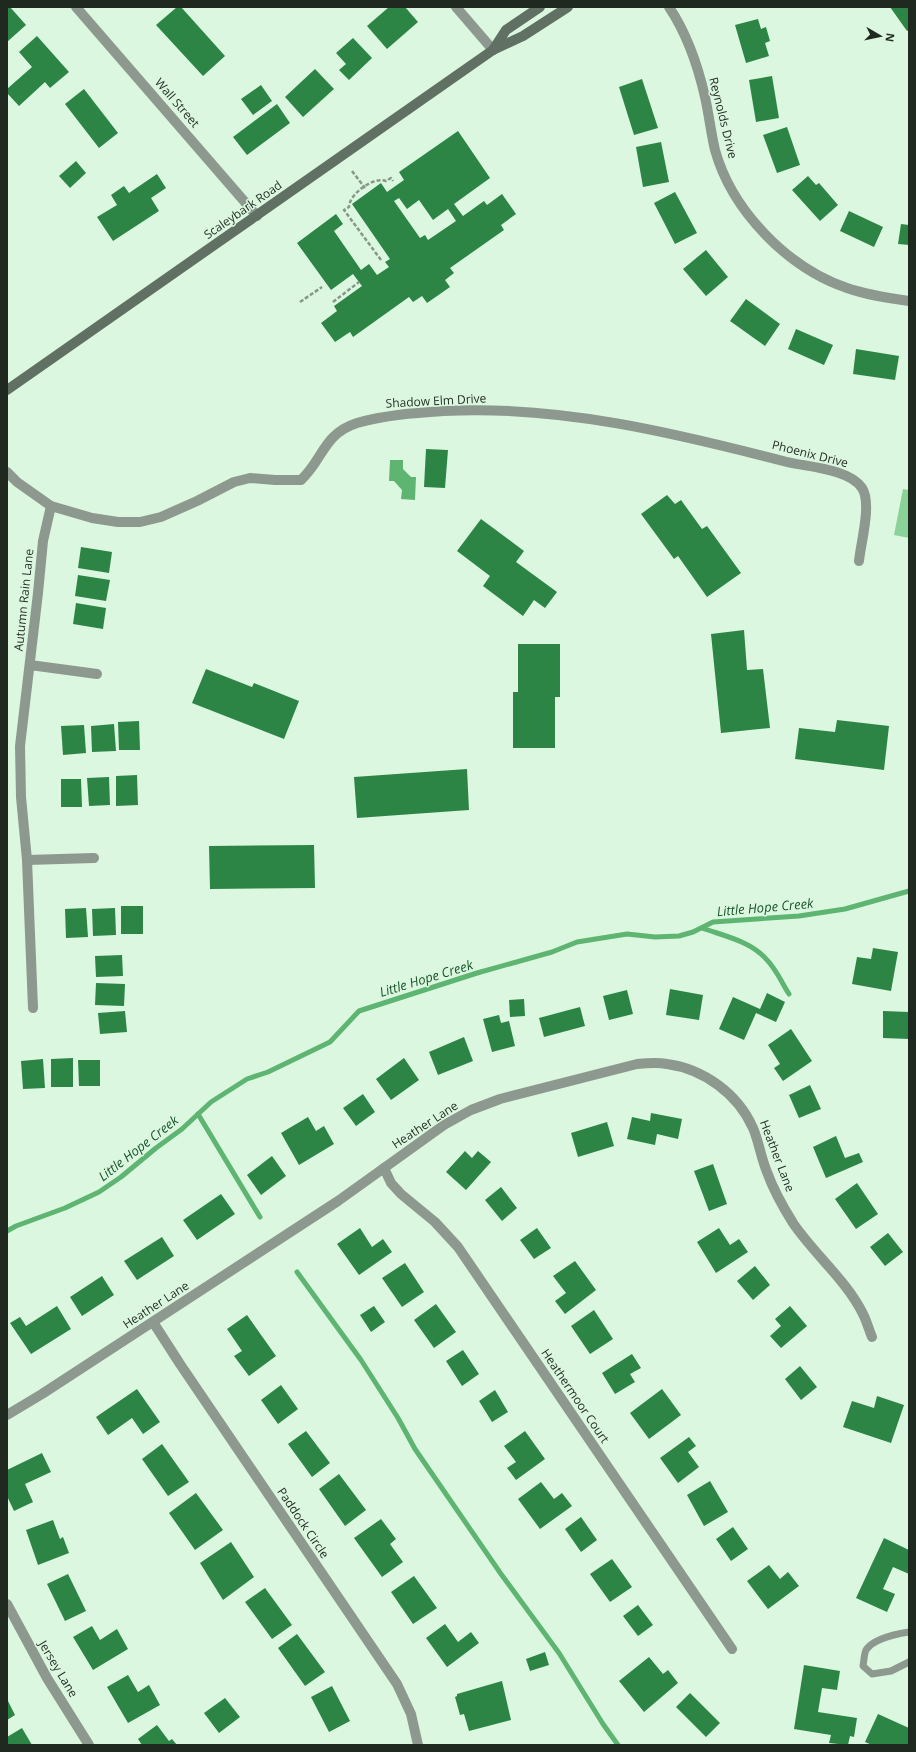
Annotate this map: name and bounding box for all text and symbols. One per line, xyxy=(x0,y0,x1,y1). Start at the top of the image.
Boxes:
north arrow xyxy=(860,16,900,56)
text: N xyxy=(882,32,898,43)
street label: Wall Street xyxy=(151,74,204,131)
street label: Reynolds Drive xyxy=(705,75,742,161)
street label: Scaleybark Road xyxy=(200,176,285,243)
street label: Shadow Elm Drive xyxy=(385,389,487,412)
street label: Phoenix Drive xyxy=(770,436,850,471)
street label: Autumn Rain Lane xyxy=(10,548,37,652)
water label: Little Hope Creek xyxy=(716,894,815,920)
water label: Little Hope Creek xyxy=(377,955,476,1001)
street label: Heather Lane xyxy=(388,1097,461,1152)
water label: Little Hope Creek xyxy=(94,1111,182,1185)
street label: Heather Lane xyxy=(756,1117,799,1194)
street label: Heather Lane xyxy=(119,1277,192,1332)
street label: Heathermoor Court xyxy=(537,1345,613,1446)
street label: Paddock Circle xyxy=(273,1484,334,1562)
street label: Jersey Lane xyxy=(34,1636,82,1701)

